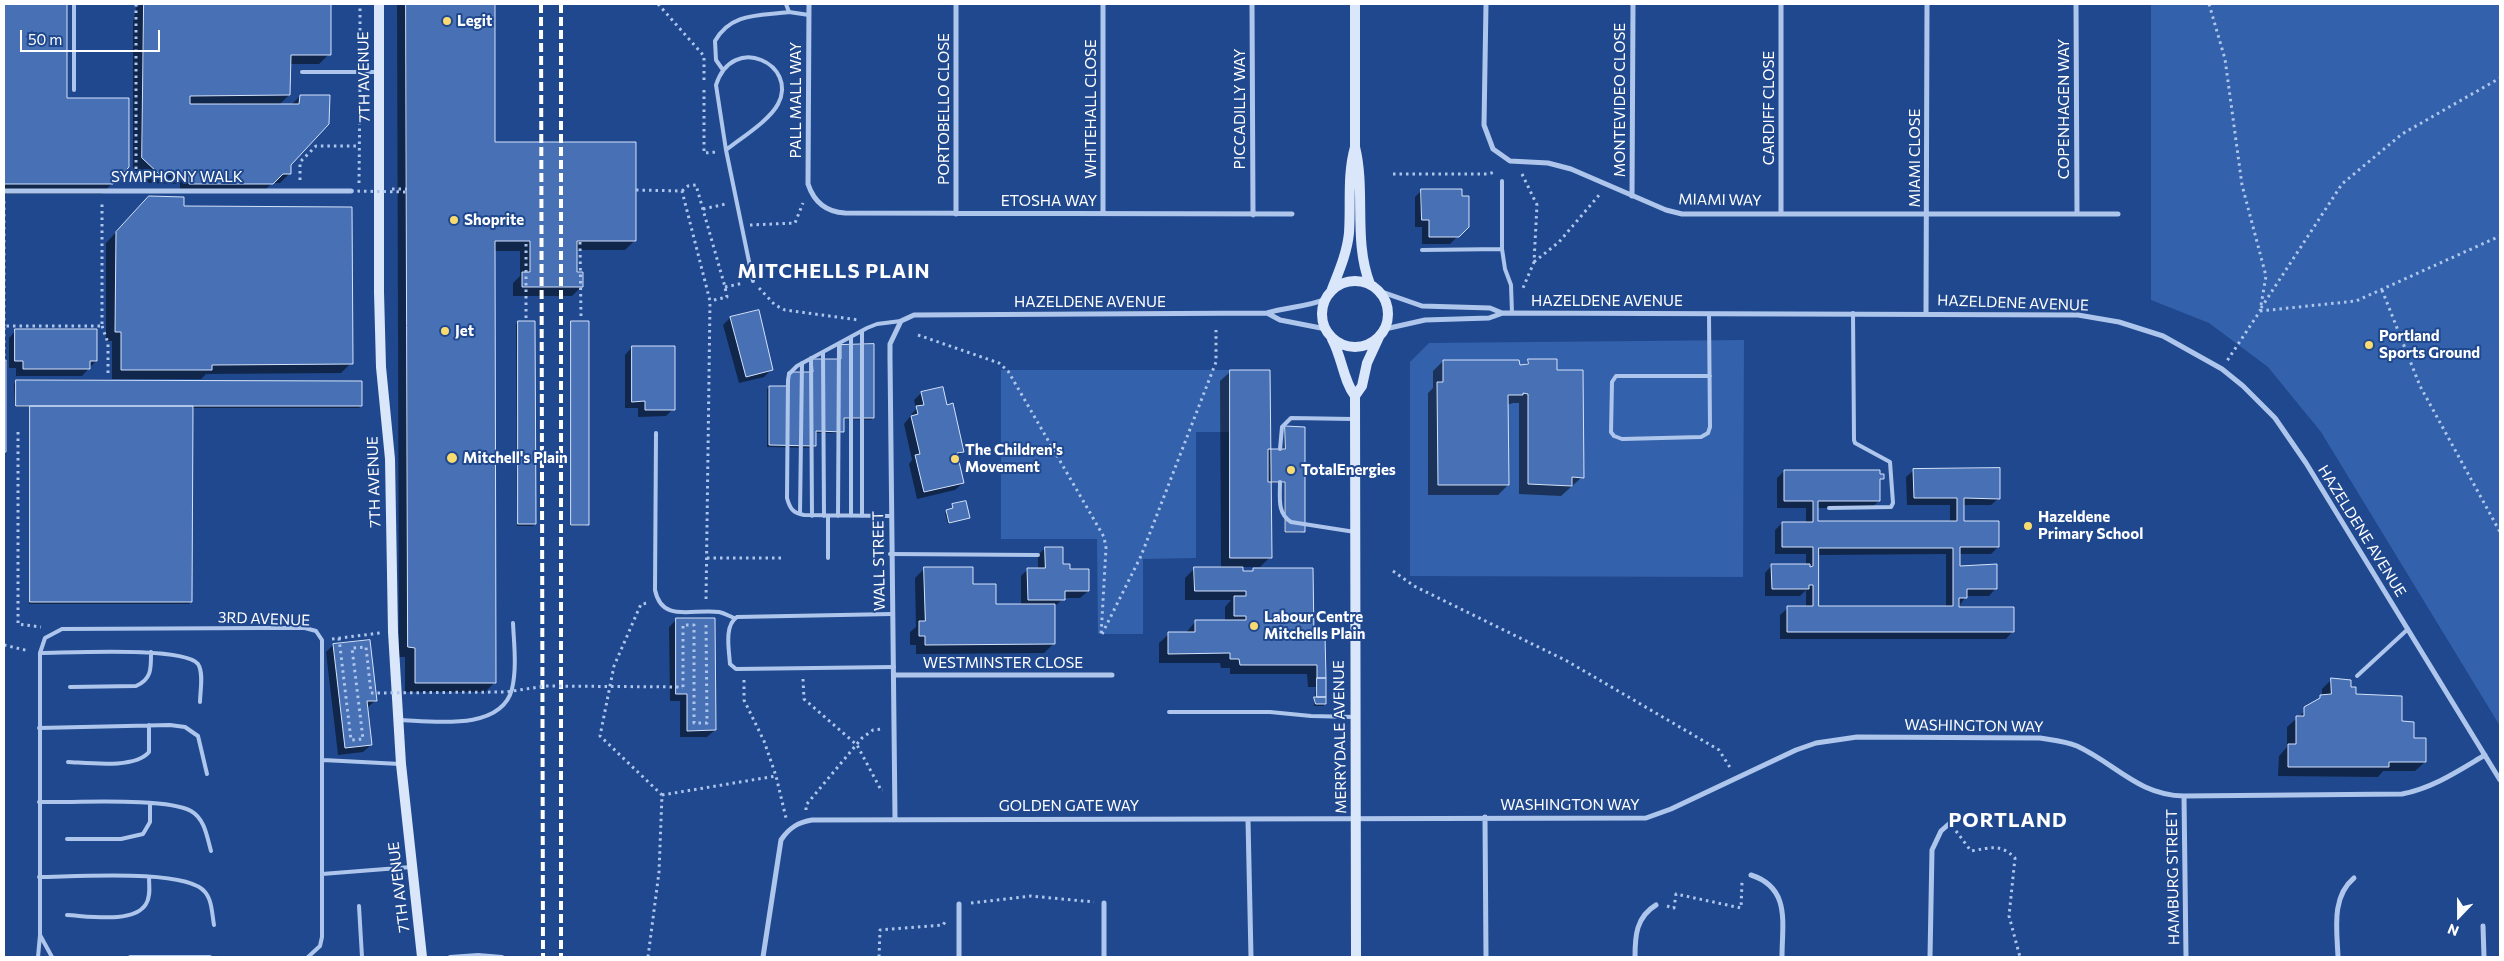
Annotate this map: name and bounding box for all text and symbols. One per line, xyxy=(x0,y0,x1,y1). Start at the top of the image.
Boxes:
place label: Legit xyxy=(457,12,492,30)
marker: Legit xyxy=(441,15,453,27)
scale bar xyxy=(22,20,162,52)
street label: MONTEVIDEO CLOSE xyxy=(1611,23,1629,177)
text: 50 m xyxy=(28,30,62,48)
street label: 7TH AVENUE xyxy=(354,31,374,123)
street label: PORTOBELLO CLOSE xyxy=(935,33,953,185)
street label: WHITEHALL CLOSE xyxy=(1082,39,1100,179)
street label: COPENHAGEN WAY xyxy=(2055,39,2073,179)
street label: PALL MALL WAY xyxy=(787,42,805,158)
street label: PICCADILLY WAY xyxy=(1231,49,1249,169)
street label: CARDIFF CLOSE xyxy=(1760,51,1778,165)
street label: MIAMI CLOSE xyxy=(1906,109,1924,207)
street label: SYMPHONY WALK xyxy=(111,168,243,186)
street label: MIAMI WAY xyxy=(1678,190,1762,210)
street label: ETOSHA WAY xyxy=(1001,192,1097,210)
place label: Shoprite xyxy=(464,211,524,229)
marker: Shoprite xyxy=(448,214,460,226)
district label: MITCHELLS PLAIN xyxy=(736,259,932,283)
street label: HAZELDENE AVENUE xyxy=(1937,291,2089,315)
street label: HAZELDENE AVENUE xyxy=(1531,292,1683,310)
street label: HAZELDENE AVENUE xyxy=(1014,293,1166,311)
place label: Jet xyxy=(455,322,474,340)
marker: Jet xyxy=(439,325,451,337)
place label: Portland Sports Ground xyxy=(2379,327,2480,362)
marker: Portland Sports Ground xyxy=(2363,339,2375,351)
street label: 7TH AVENUE xyxy=(363,436,385,528)
place label: The Children's Movement xyxy=(965,441,1063,476)
place label: Mitchell's Plain xyxy=(463,449,568,467)
marker: Mitchell's Plain xyxy=(445,451,459,465)
marker: The Children's Movement xyxy=(949,453,961,465)
place label: TotalEnergies xyxy=(1301,461,1396,479)
street label: HAZELDENE AVENUE xyxy=(2314,462,2410,600)
marker: TotalEnergies xyxy=(1285,464,1297,476)
place label: Hazeldene Primary School xyxy=(2038,508,2143,543)
street label: WALL STREET xyxy=(869,511,889,611)
marker: Hazeldene Primary School xyxy=(2022,520,2034,532)
street label: 3RD AVENUE xyxy=(218,608,310,630)
place label: Labour Centre Mitchells Plain xyxy=(1264,608,1365,643)
marker: Labour Centre Mitchells Plain xyxy=(1248,620,1260,632)
street label: WESTMINSTER CLOSE xyxy=(923,654,1083,672)
street label: MERRYDALE AVENUE xyxy=(1330,660,1350,814)
street label: WASHINGTON WAY xyxy=(1904,716,2044,736)
street label: WASHINGTON WAY xyxy=(1500,796,1640,814)
street label: GOLDEN GATE WAY xyxy=(999,797,1139,815)
district label: PORTLAND xyxy=(1947,808,2069,832)
street label: HAMBURG STREET xyxy=(2163,809,2183,945)
street label: 7TH AVENUE xyxy=(385,841,413,933)
north arrow xyxy=(2434,891,2484,941)
text: N xyxy=(2445,921,2461,940)

